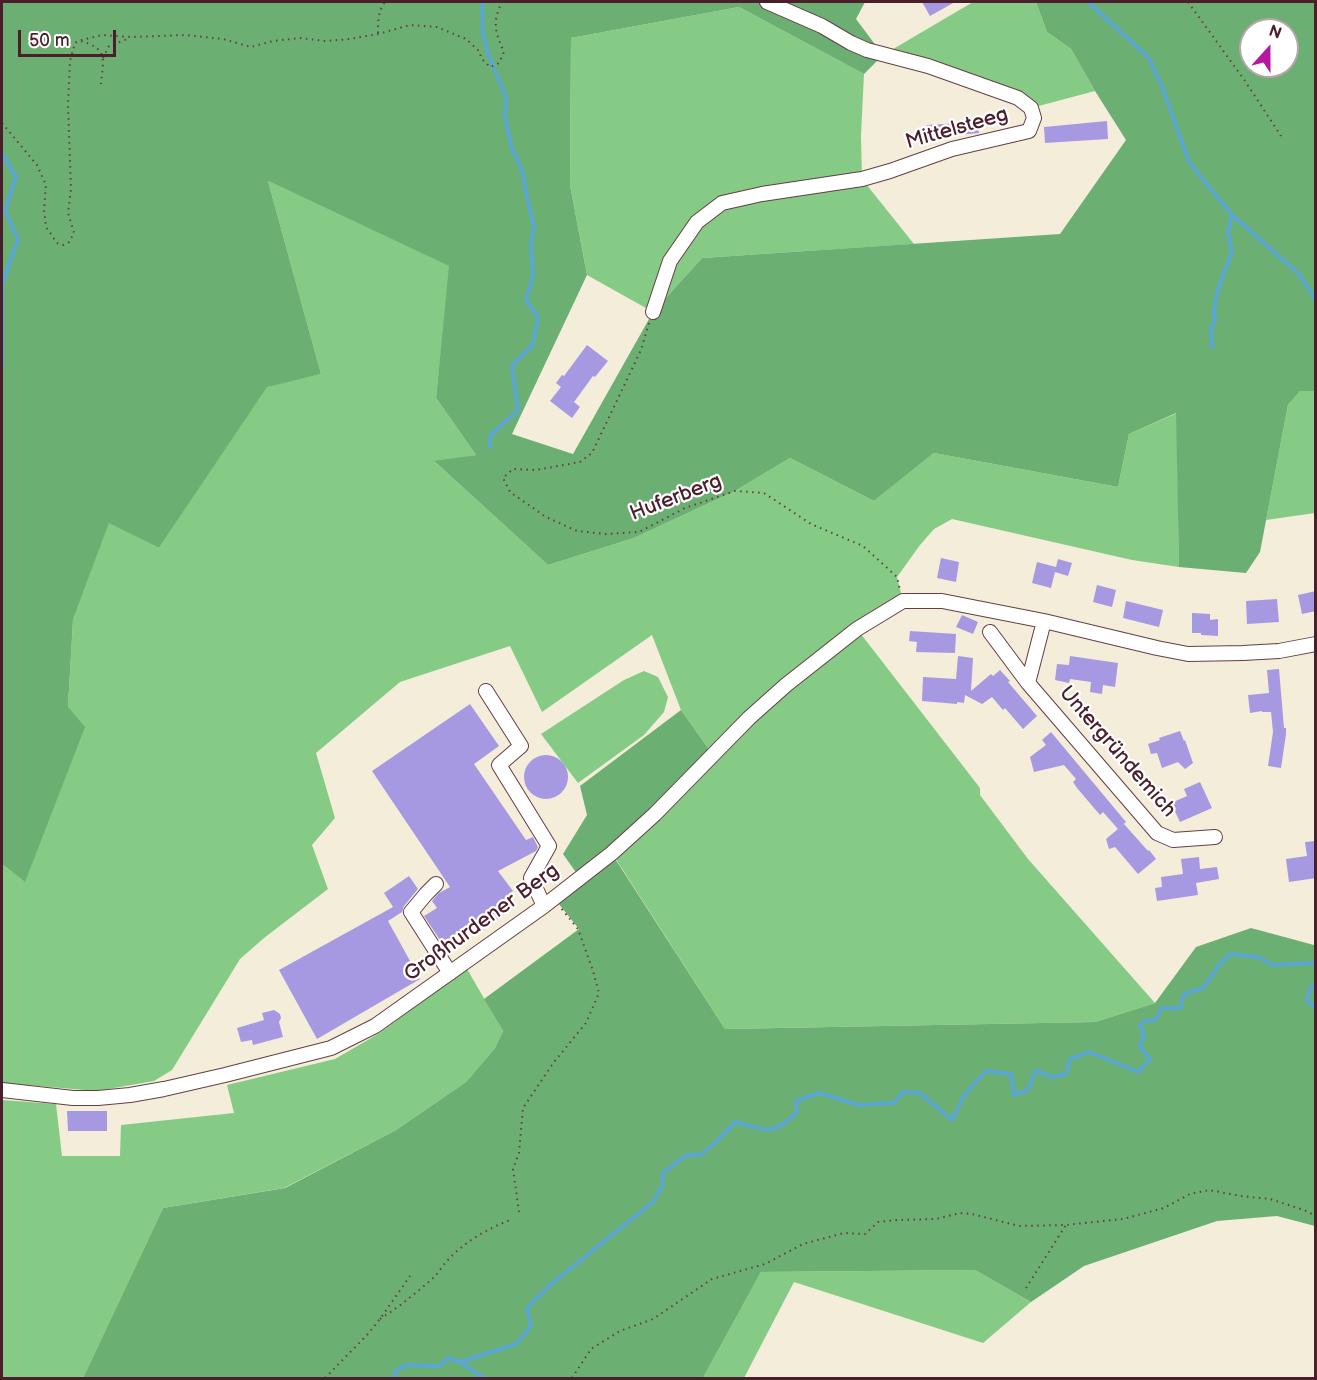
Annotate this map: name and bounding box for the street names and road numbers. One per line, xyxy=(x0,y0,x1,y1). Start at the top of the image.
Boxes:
street label: Mittelsteeg xyxy=(903,102,1011,156)
street label: Huferberg xyxy=(627,469,725,527)
street label: Untergründemich xyxy=(1053,681,1181,823)
street label: Großhurdener Berg xyxy=(400,858,564,988)

